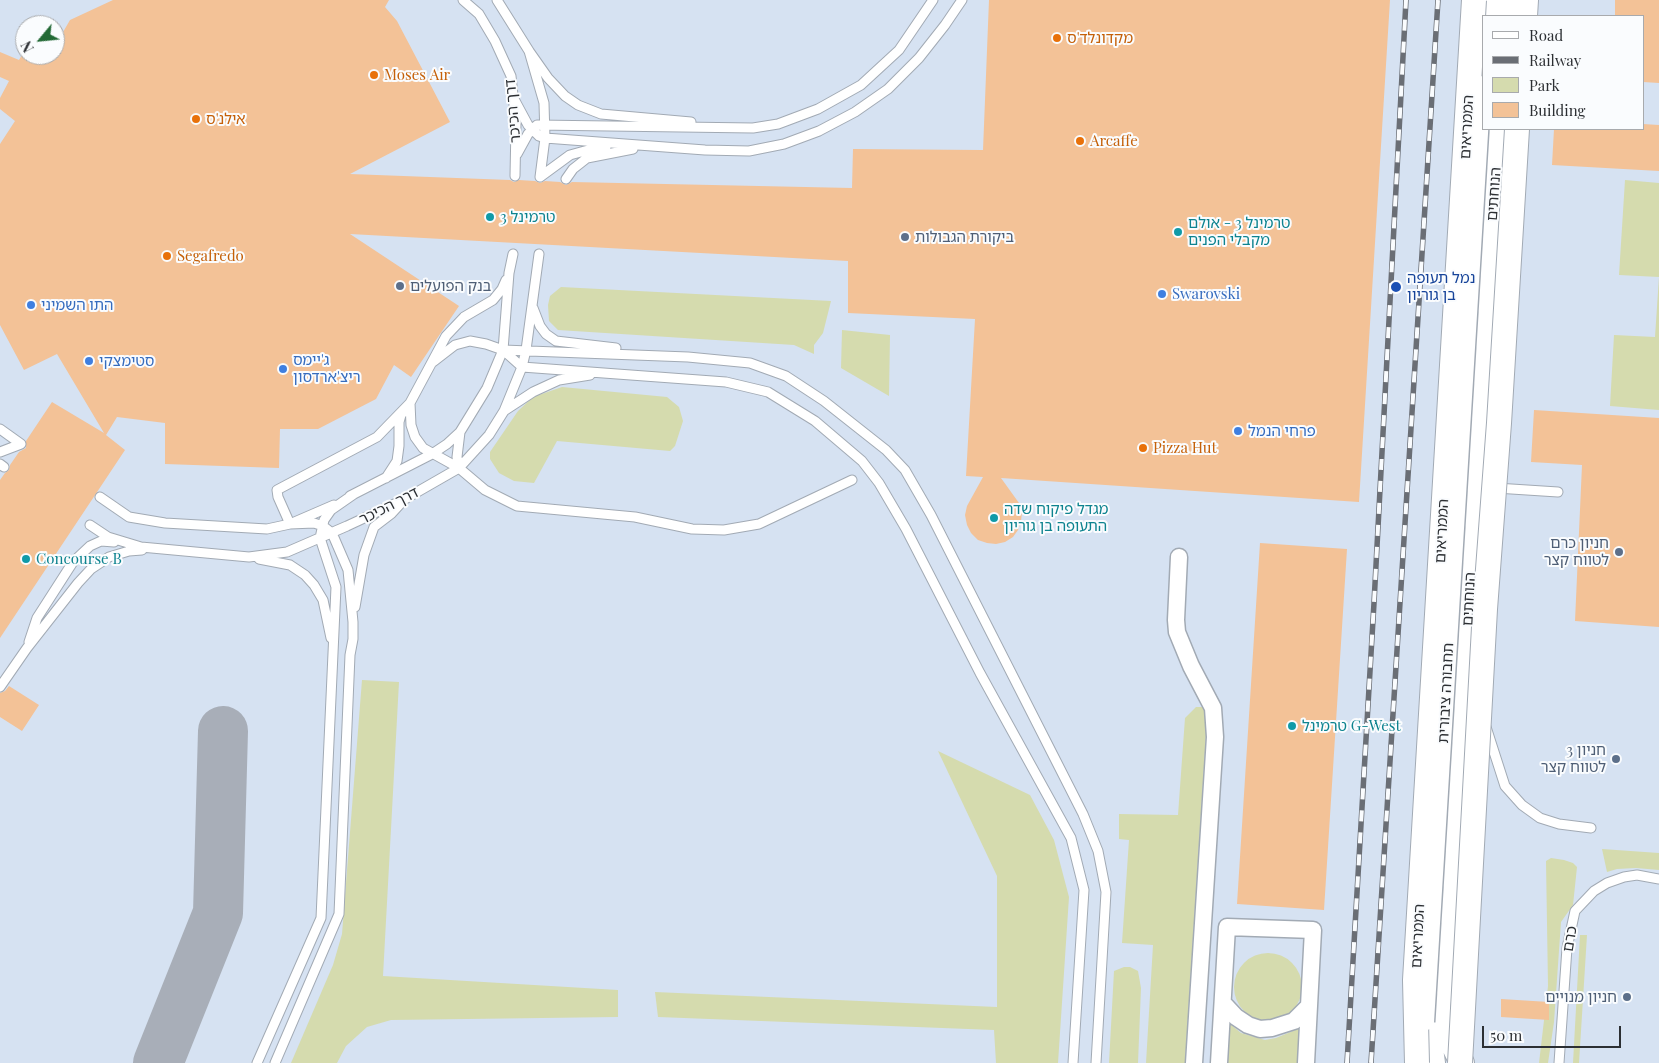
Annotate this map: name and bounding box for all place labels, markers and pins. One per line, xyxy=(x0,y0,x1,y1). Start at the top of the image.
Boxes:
place label: מקדונלד'ס xyxy=(1067,29,1133,47)
marker: מקדונלד'ס xyxy=(1051,32,1063,44)
place label: Moses Air xyxy=(384,66,450,84)
marker: Moses Air xyxy=(368,69,380,81)
place label: אילנ'ס xyxy=(206,110,246,128)
marker: אילנ'ס xyxy=(190,113,202,125)
place label: Arcaffe xyxy=(1090,132,1138,150)
marker: Arcaffe xyxy=(1074,135,1086,147)
place label: טרמינל 3 xyxy=(500,208,555,226)
marker: טרמינל 3 xyxy=(484,211,496,223)
place label: טרמינל 3 - אולם מקבלי הפנים xyxy=(1188,214,1290,249)
marker: טרמינל 3 - אולם מקבלי הפנים xyxy=(1172,226,1184,238)
place label: ביקורת הגבולות xyxy=(915,228,1014,246)
marker: ביקורת הגבולות xyxy=(899,231,911,243)
place label: Segafredo xyxy=(177,247,244,265)
marker: Segafredo xyxy=(161,250,173,262)
place label: נמל תעופה בן גוריון xyxy=(1407,269,1475,304)
place label: בנק הפועלים xyxy=(410,277,491,295)
marker: בנק הפועלים xyxy=(394,280,406,292)
marker: נמל תעופה בן גוריון xyxy=(1389,280,1403,294)
place label: Swarovski xyxy=(1172,285,1240,303)
marker: Swarovski xyxy=(1156,288,1168,300)
place label: התו השמיני xyxy=(41,296,114,314)
marker: התו השמיני xyxy=(25,299,37,311)
place label: ג'יימס ריצ'ארדסון xyxy=(293,351,361,386)
place label: סטימצקי xyxy=(99,352,154,370)
marker: סטימצקי xyxy=(83,355,95,367)
marker: ג'יימס ריצ'ארדסון xyxy=(277,363,289,375)
place label: פרחי הנמל xyxy=(1248,422,1316,440)
marker: פרחי הנמל xyxy=(1232,425,1244,437)
place label: Pizza Hut xyxy=(1153,439,1217,457)
marker: Pizza Hut xyxy=(1137,442,1149,454)
place label: מגדל פיקוח שדה התעופה בן גוריון xyxy=(1004,500,1108,535)
marker: מגדל פיקוח שדה התעופה בן גוריון xyxy=(988,512,1000,524)
place label: חניון כרם לטווח קצר xyxy=(1544,534,1609,569)
marker: חניון כרם לטווח קצר xyxy=(1613,546,1625,558)
place label: Concourse B xyxy=(36,550,122,568)
marker: Concourse B xyxy=(20,553,32,565)
place label: טרמינל G-West xyxy=(1302,717,1401,735)
marker: טרמינל G-West xyxy=(1286,720,1298,732)
place label: חניון 3 לטווח קצר xyxy=(1541,741,1606,776)
marker: חניון 3 לטווח קצר xyxy=(1610,753,1622,765)
place label: חניון מנויים xyxy=(1545,988,1617,1006)
marker: חניון מנויים xyxy=(1621,991,1633,1003)

